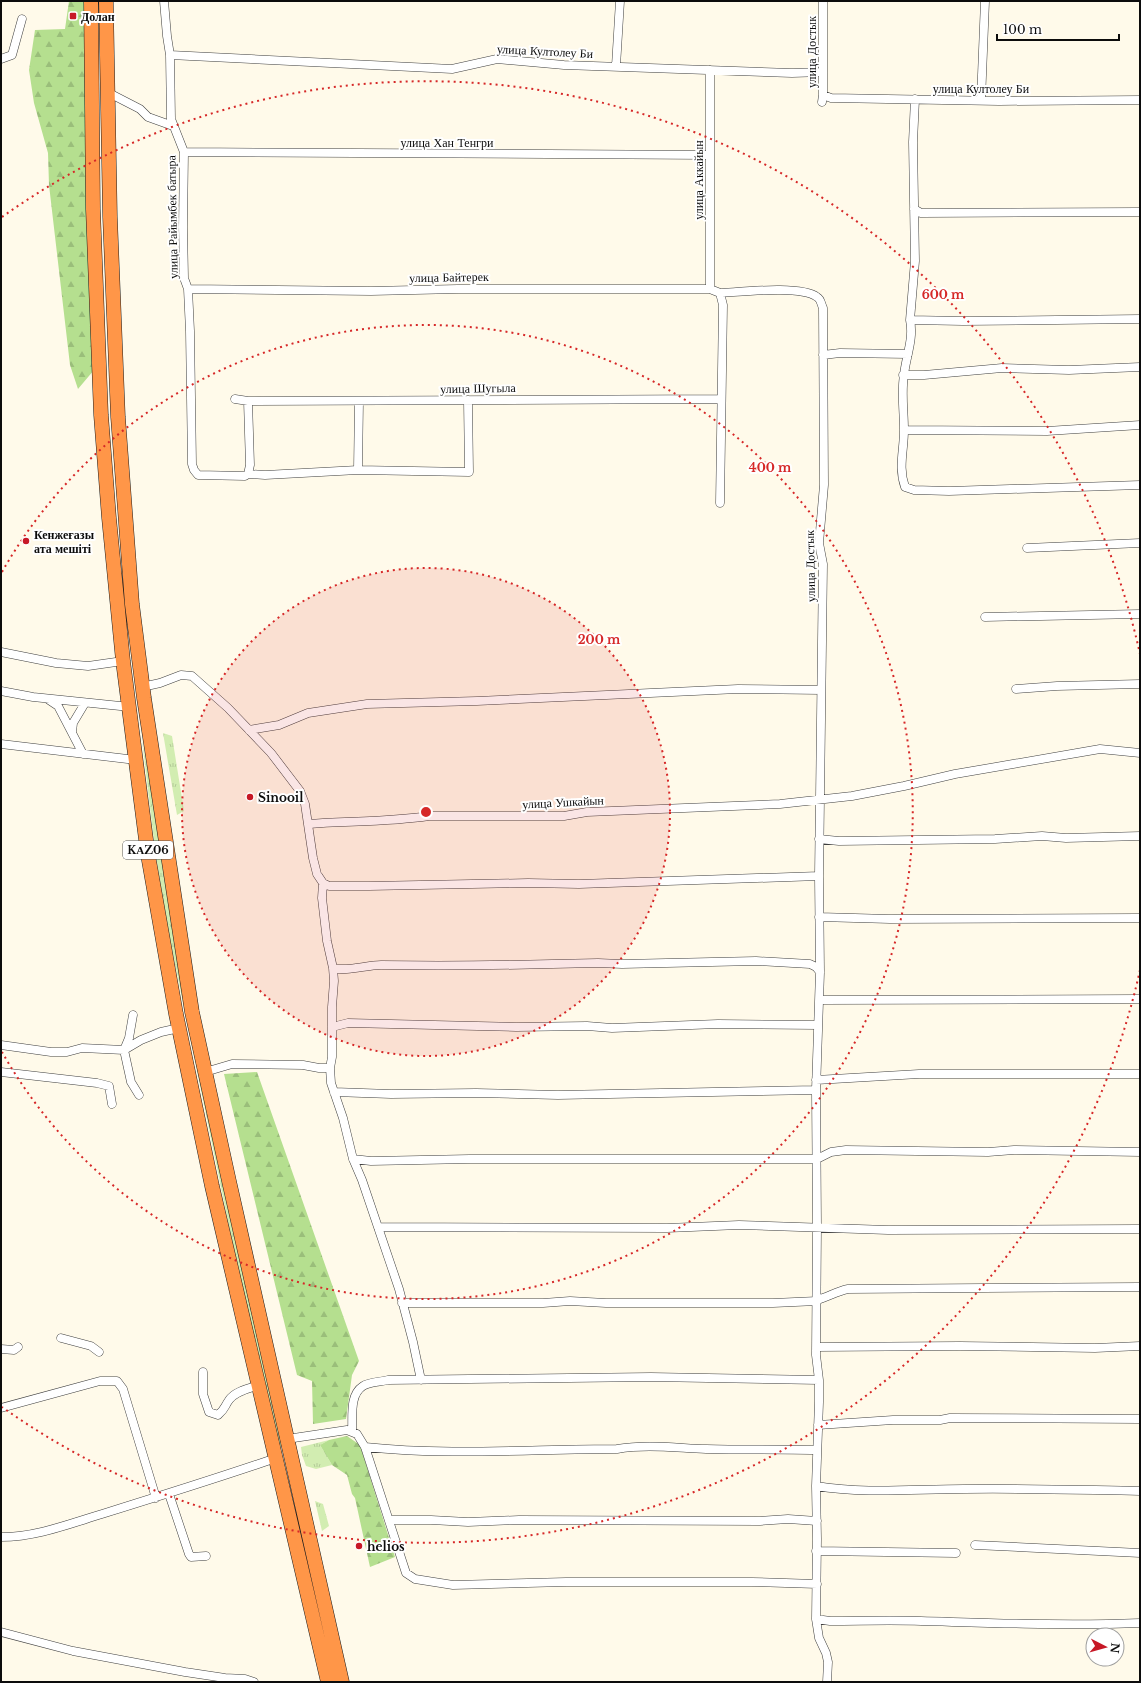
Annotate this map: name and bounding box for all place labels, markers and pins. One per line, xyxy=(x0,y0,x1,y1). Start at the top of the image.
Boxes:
place label: Долан xyxy=(81,9,115,24)
marker: Долан xyxy=(68,11,78,21)
place label: Кенжеғазы ата мешіті xyxy=(34,527,95,556)
marker: Кенжеғазы ата мешіті xyxy=(21,536,31,546)
place label: Sinooil xyxy=(258,790,304,805)
marker: Sinooil xyxy=(245,792,255,802)
centre of rings xyxy=(419,805,433,819)
place label: helios xyxy=(367,1539,405,1554)
marker: helios xyxy=(354,1541,364,1551)

